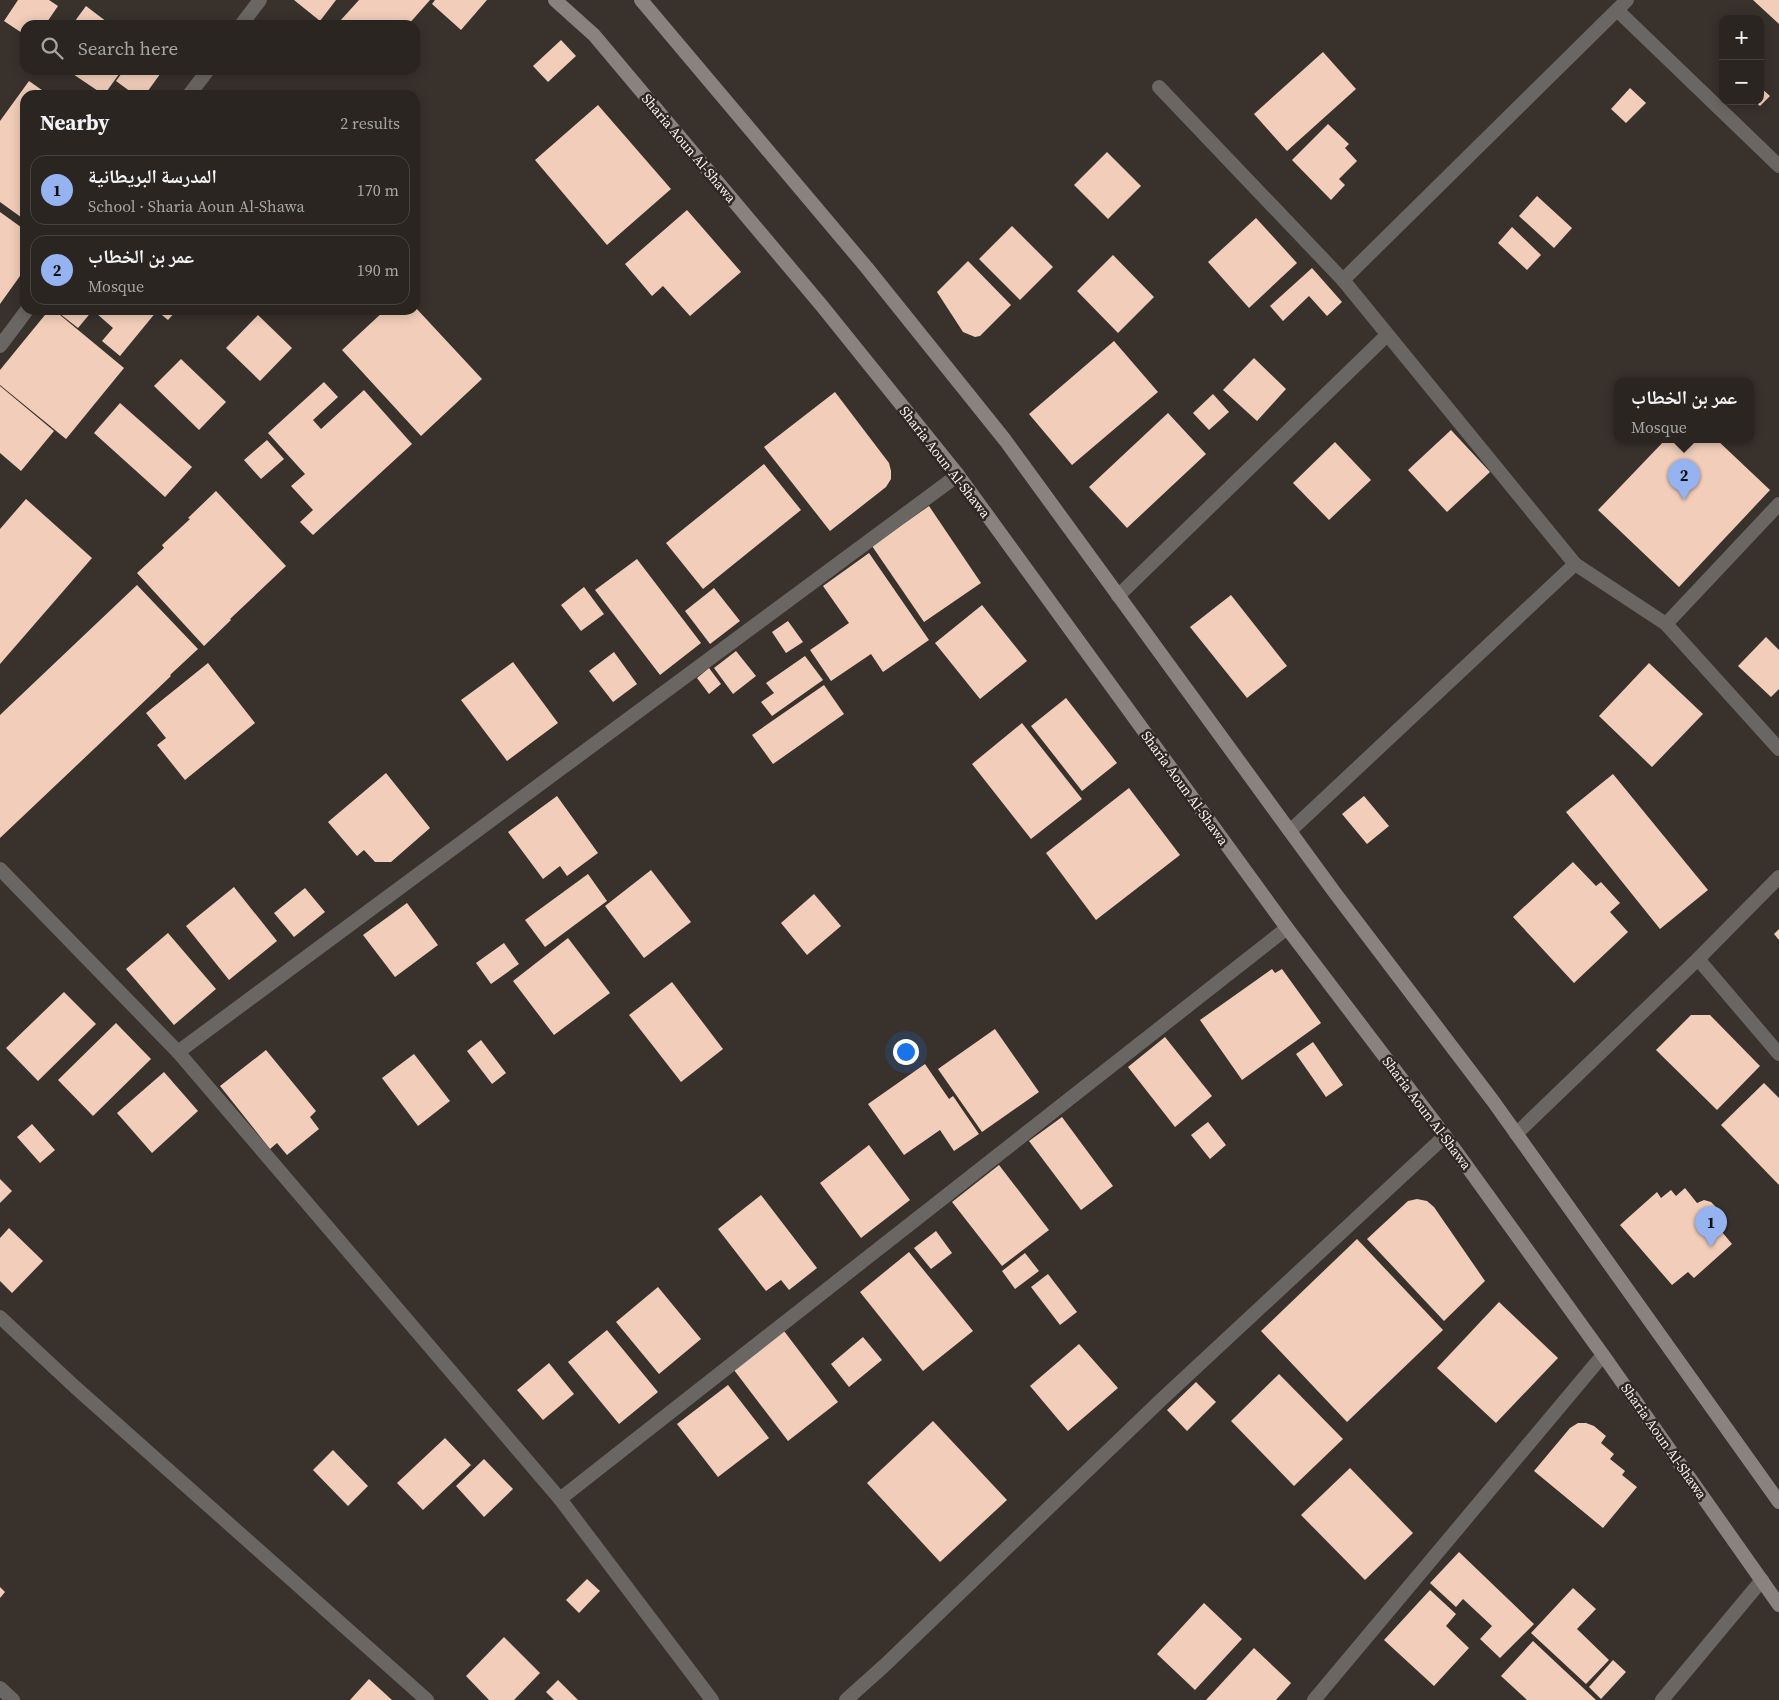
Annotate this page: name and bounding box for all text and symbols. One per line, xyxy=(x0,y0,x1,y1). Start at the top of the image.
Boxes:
map controls xyxy=(1719,15,1764,105)
button: + xyxy=(1719,15,1764,60)
search box xyxy=(20,20,420,75)
icon: search xyxy=(38,34,66,62)
text: Search here xyxy=(78,35,178,61)
button: − xyxy=(1719,60,1764,105)
street label: Sharia Aoun Al-Shawa xyxy=(637,89,741,208)
text: Nearby xyxy=(40,108,110,137)
text: 2 results xyxy=(340,112,400,134)
text: المدرسة البريطانية xyxy=(88,163,217,189)
text: 1 xyxy=(53,179,61,201)
text: 170 m xyxy=(357,179,399,201)
text: School · Sharia Aoun Al-Shawa xyxy=(88,195,305,217)
text: عمر بن الخطاب xyxy=(88,243,194,269)
text: 2 xyxy=(53,259,61,281)
text: 190 m xyxy=(357,259,399,281)
text: Mosque xyxy=(88,275,144,297)
popup xyxy=(1614,378,1754,443)
text: عمر بن الخطاب xyxy=(1631,384,1737,410)
street label: Sharia Aoun Al-Shawa xyxy=(895,402,996,523)
text: Mosque xyxy=(1631,416,1687,438)
pin: 2 xyxy=(1668,459,1700,500)
street label: Sharia Aoun Al-Shawa xyxy=(1137,727,1234,850)
your location xyxy=(893,1039,919,1065)
street label: Sharia Aoun Al-Shawa xyxy=(1378,1052,1477,1174)
pin: 1 xyxy=(1695,1206,1727,1247)
street label: Sharia Aoun Al-Shawa xyxy=(1616,1379,1712,1504)

